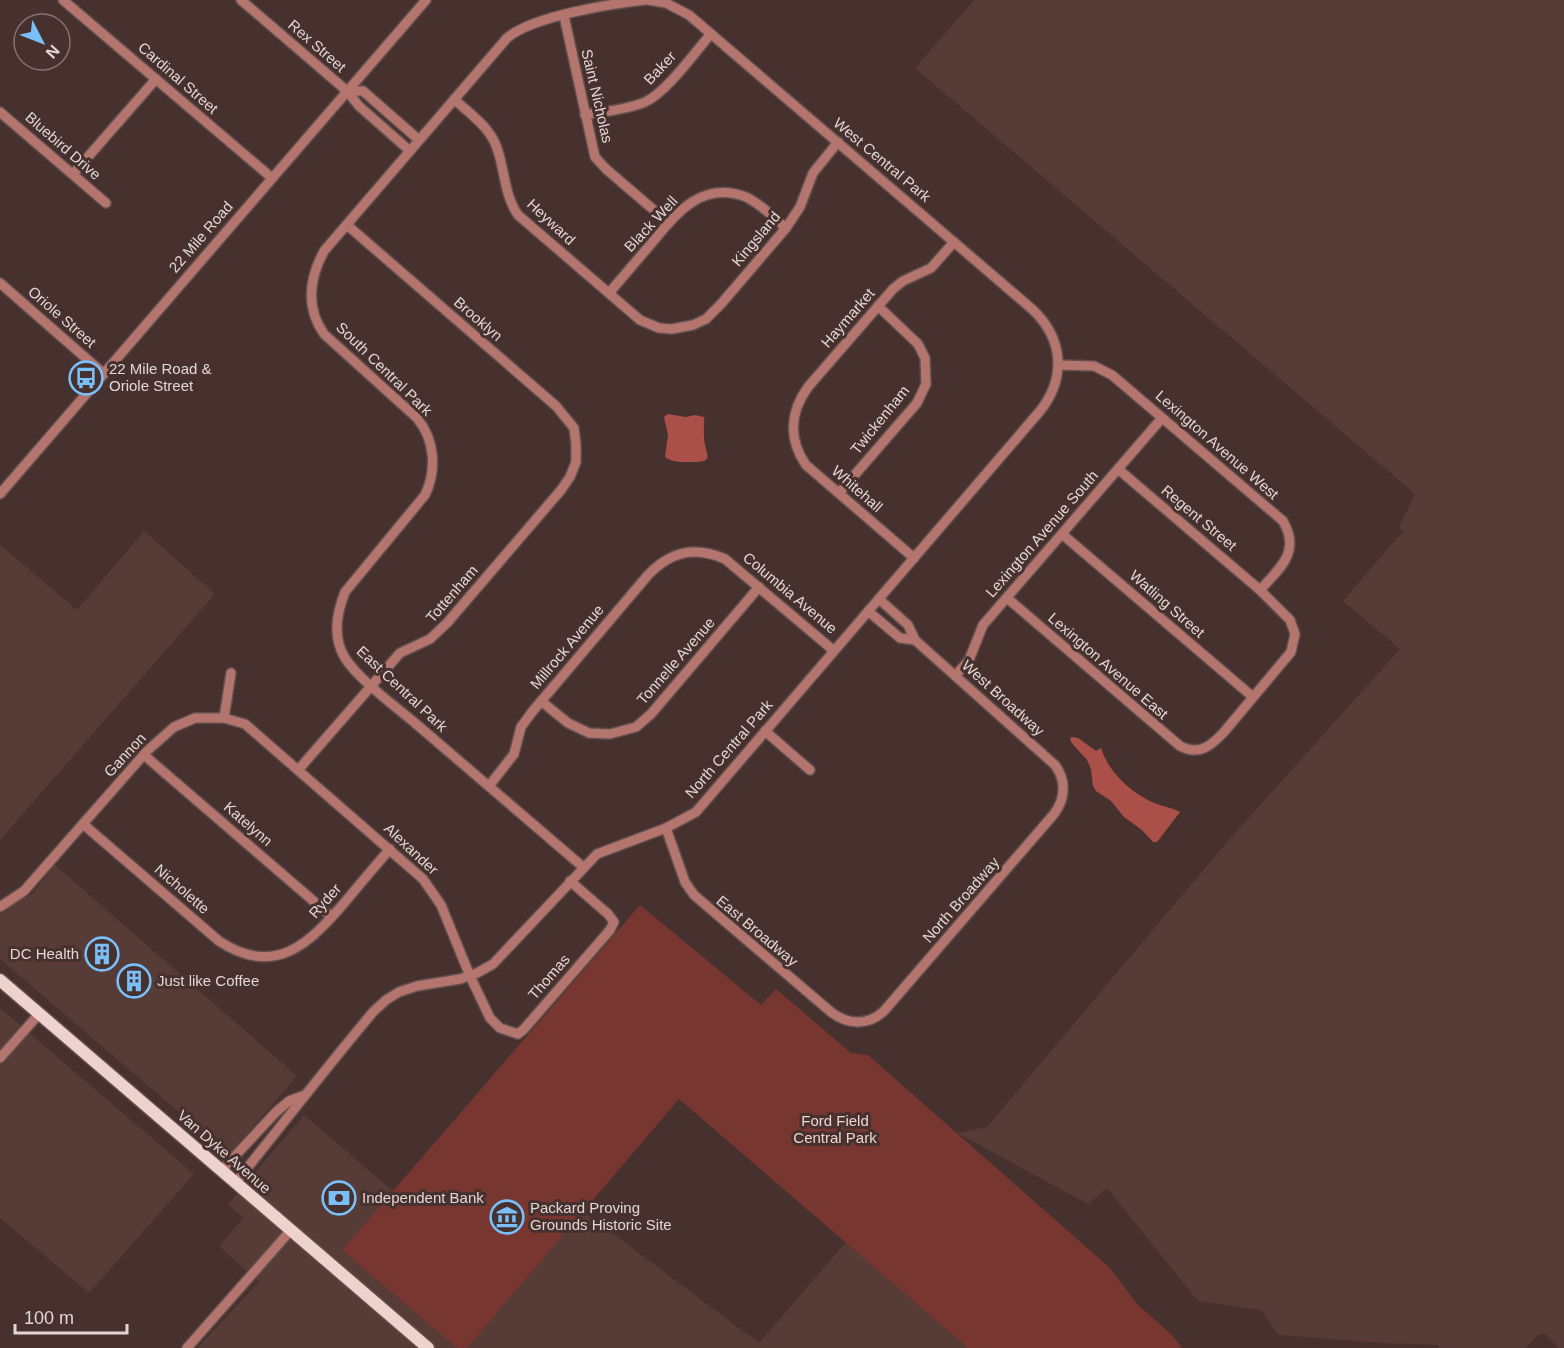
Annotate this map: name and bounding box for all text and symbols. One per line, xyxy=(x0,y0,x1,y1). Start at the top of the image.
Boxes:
north arrow xyxy=(12,12,72,72)
street label: Rex Street xyxy=(285,16,350,76)
street label: Cardinal Street xyxy=(135,38,222,117)
text: N xyxy=(43,42,63,62)
street label: Saint Nicholas xyxy=(578,47,617,145)
street label: Baker xyxy=(640,48,679,88)
street label: Bluebird Drive xyxy=(22,108,104,183)
street label: West Central Park xyxy=(830,114,935,205)
street label: Black Well xyxy=(621,192,681,255)
street label: Heyward xyxy=(524,195,579,248)
street label: 22 Mile Road xyxy=(165,198,236,276)
street label: Kingsland xyxy=(728,208,783,269)
street label: Oriole Street xyxy=(25,283,100,351)
street label: Haymarket xyxy=(817,284,878,351)
street label: Brooklyn xyxy=(451,293,506,344)
street label: South Central Park xyxy=(333,319,436,419)
bus stop icon: 22 Mile Road & Oriole Street xyxy=(68,360,104,396)
place label: 22 Mile Road & Oriole Street xyxy=(109,360,212,394)
street label: Twickenham xyxy=(847,382,912,457)
street label: Lexington Avenue West xyxy=(1152,387,1283,503)
street label: Whitehall xyxy=(828,462,886,515)
street label: Lexington Avenue South xyxy=(982,467,1101,601)
street label: Regent Street xyxy=(1158,481,1241,554)
street label: Columbia Avenue xyxy=(740,548,841,637)
street label: Tottenham xyxy=(422,562,481,626)
street label: Watling Street xyxy=(1126,566,1209,641)
street label: Millrock Avenue xyxy=(526,601,607,692)
street label: Lexington Avenue East xyxy=(1045,609,1172,723)
street label: Tonnelle Avenue xyxy=(633,614,718,708)
street label: East Central Park xyxy=(354,642,451,735)
street label: West Broadway xyxy=(959,656,1048,739)
street label: North Central Park xyxy=(681,696,776,801)
street label: Gannon xyxy=(100,729,149,780)
street label: Katelynn xyxy=(221,798,276,849)
street label: Alexander xyxy=(381,819,442,878)
street label: North Broadway xyxy=(919,853,1003,946)
street label: Nicholette xyxy=(152,860,213,917)
street label: Ryder xyxy=(305,880,344,921)
street label: East Broadway xyxy=(713,892,802,970)
building icon: DC Health xyxy=(84,936,120,972)
place label: DC Health xyxy=(10,945,79,962)
street label: Thomas xyxy=(524,951,573,1003)
building icon: Just like Coffee xyxy=(116,963,152,999)
place label: Just like Coffee xyxy=(157,972,259,989)
street label: Van Dyke Avenue xyxy=(174,1107,274,1197)
park label: Ford Field Central Park xyxy=(793,1112,877,1146)
bank icon: Independent Bank xyxy=(321,1180,357,1216)
place label: Independent Bank xyxy=(362,1189,484,1206)
museum icon: Packard Proving Grounds Historic Site xyxy=(489,1199,525,1235)
place label: Packard Proving Grounds Historic Site xyxy=(530,1199,672,1233)
scale bar xyxy=(15,1297,128,1335)
text: 100 m xyxy=(24,1308,74,1328)

